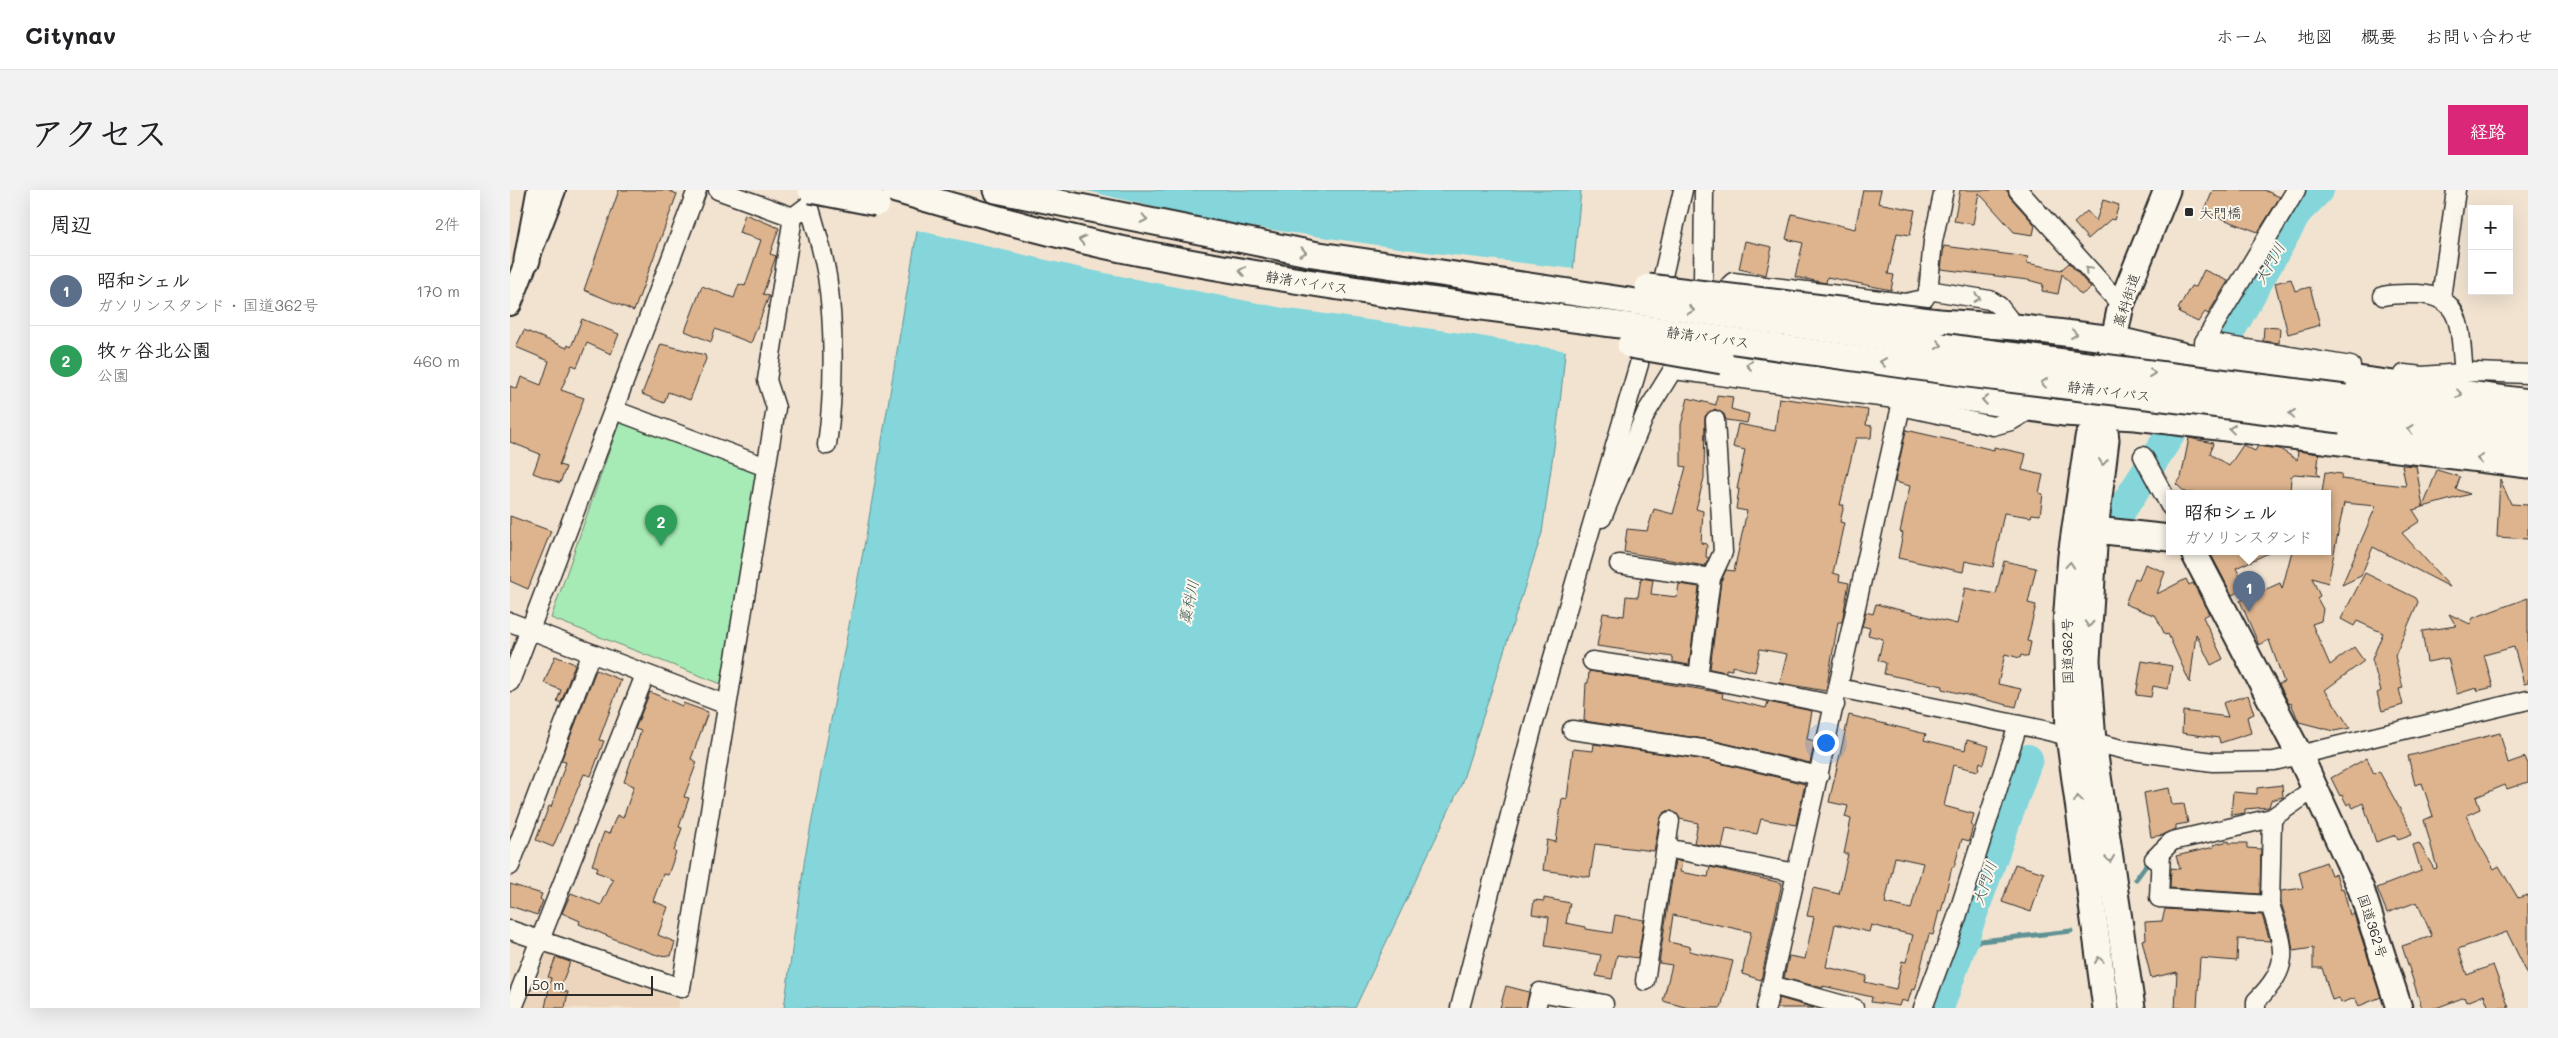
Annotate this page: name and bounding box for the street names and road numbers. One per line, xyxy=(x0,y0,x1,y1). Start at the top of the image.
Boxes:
street label: 静清バイパス xyxy=(1264,266,1350,298)
street label: 藁科街道 xyxy=(2108,270,2144,330)
street label: 静清バイパス xyxy=(1665,322,1751,352)
street label: 静清バイパス xyxy=(2066,376,2152,406)
street label: 国道362号 xyxy=(2057,618,2077,684)
street label: 国道362号 xyxy=(2354,891,2392,961)

